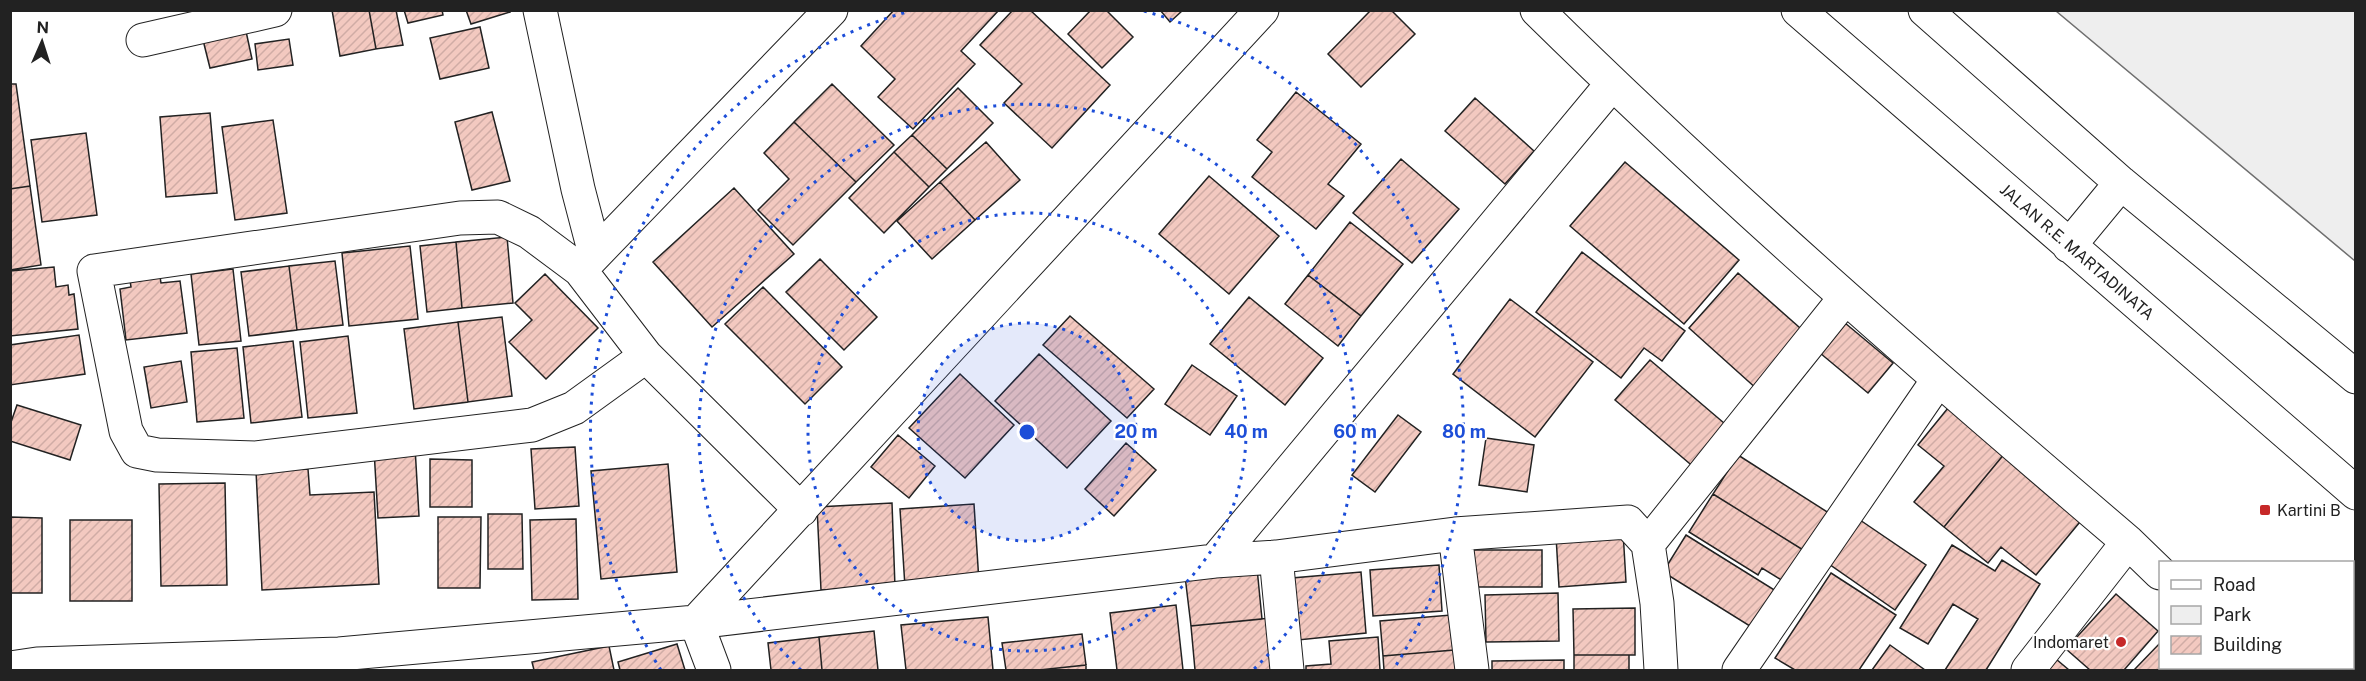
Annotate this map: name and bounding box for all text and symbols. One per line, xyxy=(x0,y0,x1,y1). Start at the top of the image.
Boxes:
north arrow xyxy=(12,12,72,72)
text: N xyxy=(36,18,50,37)
street label: JALAN R.E. MARTADINATA xyxy=(1996,180,2158,324)
text: 20 m xyxy=(1114,421,1158,442)
text: 40 m xyxy=(1224,421,1268,442)
text: 60 m xyxy=(1333,421,1377,442)
text: 80 m xyxy=(1442,421,1486,442)
centre of rings xyxy=(1017,422,1037,442)
place label: Kartini B xyxy=(2277,501,2341,520)
marker: Kartini B xyxy=(2258,503,2272,517)
legend xyxy=(2159,561,2354,669)
text: Road xyxy=(2213,574,2256,595)
text: Park xyxy=(2213,604,2251,625)
place label: Indomaret xyxy=(2033,633,2109,652)
text: Building xyxy=(2213,634,2282,655)
marker: Indomaret xyxy=(2114,635,2128,649)

